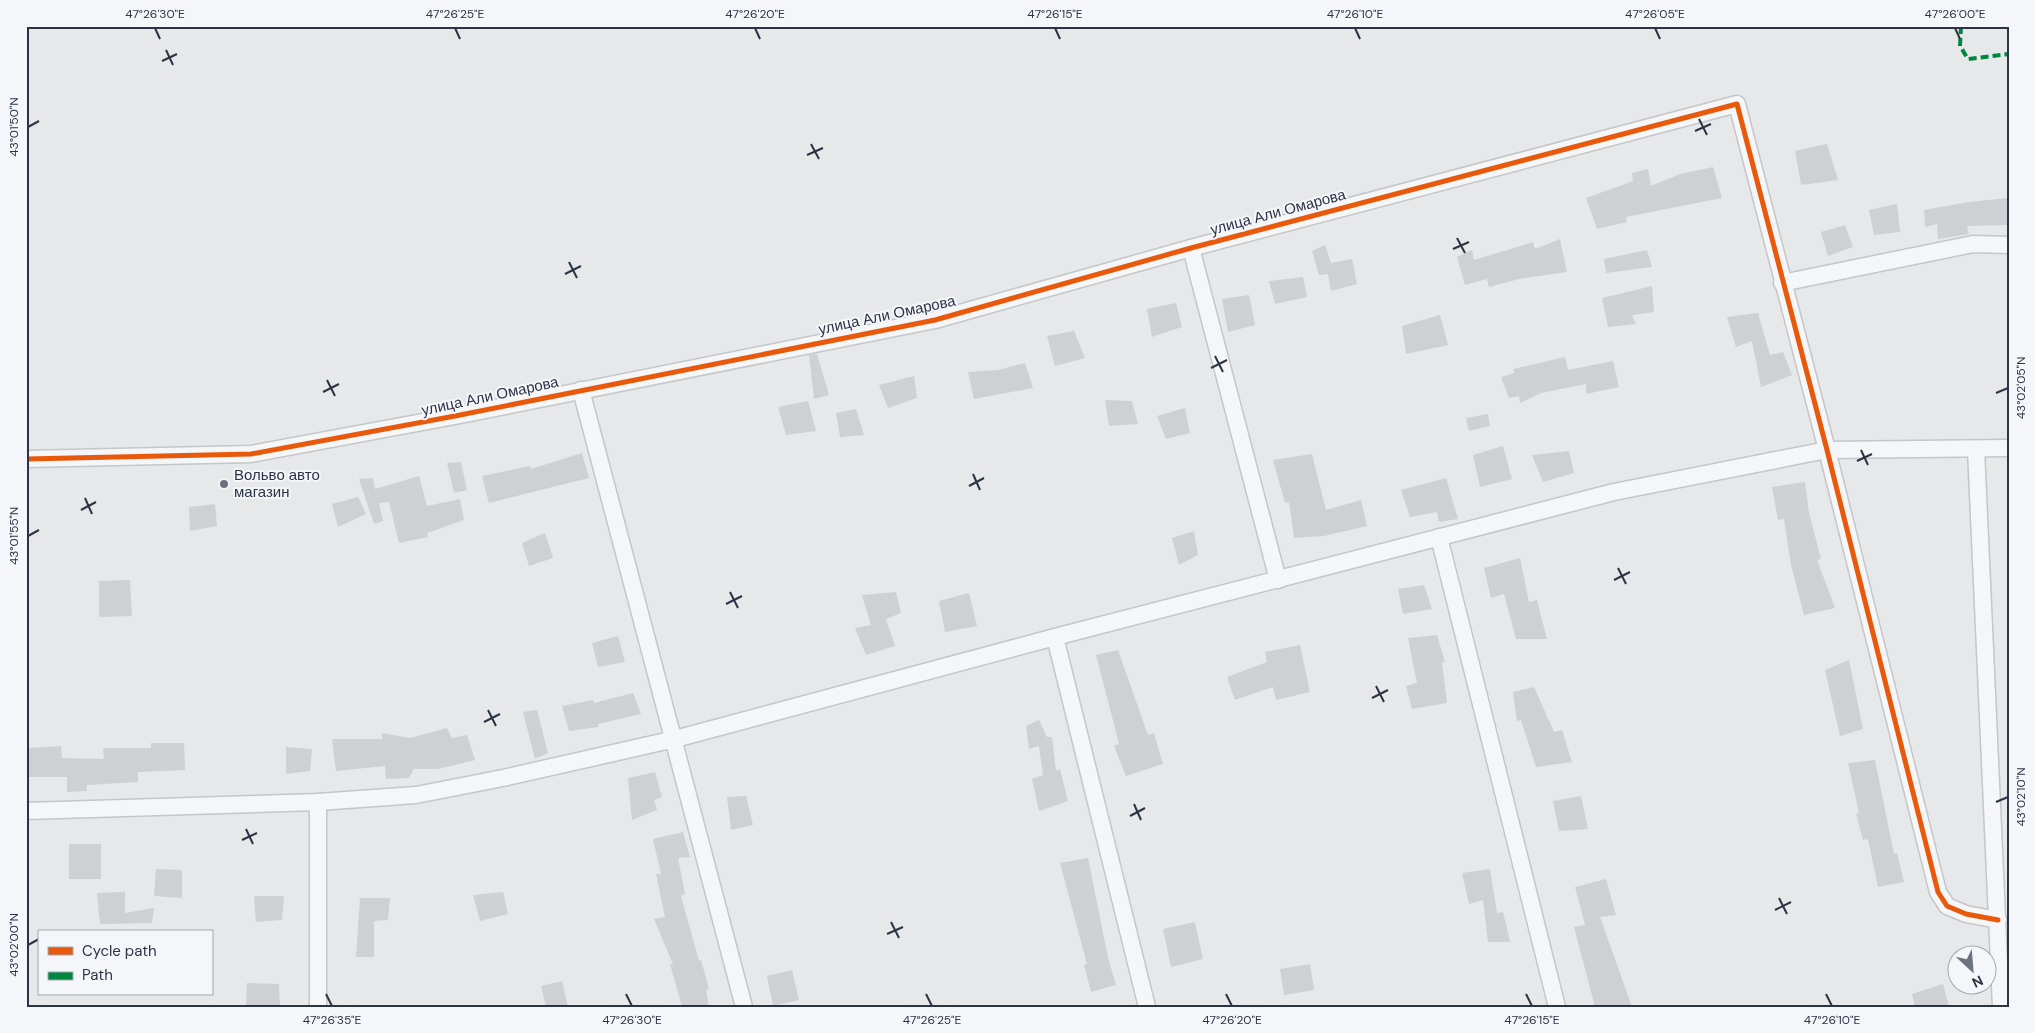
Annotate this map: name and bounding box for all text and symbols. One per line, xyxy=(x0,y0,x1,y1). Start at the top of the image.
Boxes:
text: 47°26'30"E xyxy=(125,6,185,22)
text: 47°26'25"E xyxy=(426,6,484,22)
text: 47°26'20"E xyxy=(725,6,785,22)
text: 47°26'15"E xyxy=(1027,6,1083,22)
text: 47°26'10"E xyxy=(1327,6,1383,22)
text: 47°26'05"E xyxy=(1625,6,1685,22)
text: 47°26'00"E xyxy=(1925,6,1986,22)
text: 43°01'50"N xyxy=(6,97,22,157)
street label: улица Али Омарова xyxy=(1208,184,1349,240)
street label: улица Али Омарова xyxy=(817,291,958,339)
text: 43°02'05"N xyxy=(2013,357,2029,419)
street label: улица Али Омарова xyxy=(420,372,561,420)
place label: Вольво авто магазин xyxy=(234,465,320,502)
marker: Вольво авто магазин xyxy=(218,478,230,490)
text: 43°01'55"N xyxy=(6,507,22,565)
text: 43°02'10"N xyxy=(2013,767,2029,827)
text: 43°02'00"N xyxy=(6,913,22,977)
legend xyxy=(38,930,212,996)
text: Cycle path xyxy=(82,941,157,961)
north arrow xyxy=(1948,946,1998,996)
text: Path xyxy=(82,965,113,985)
text: N xyxy=(1969,971,1986,992)
text: 47°26'35"E xyxy=(303,1012,362,1028)
text: 47°26'30"E xyxy=(602,1012,662,1028)
text: 47°26'25"E xyxy=(903,1012,961,1028)
text: 47°26'20"E xyxy=(1202,1012,1262,1028)
text: 47°26'15"E xyxy=(1504,1012,1560,1028)
text: 47°26'10"E xyxy=(1804,1012,1860,1028)

